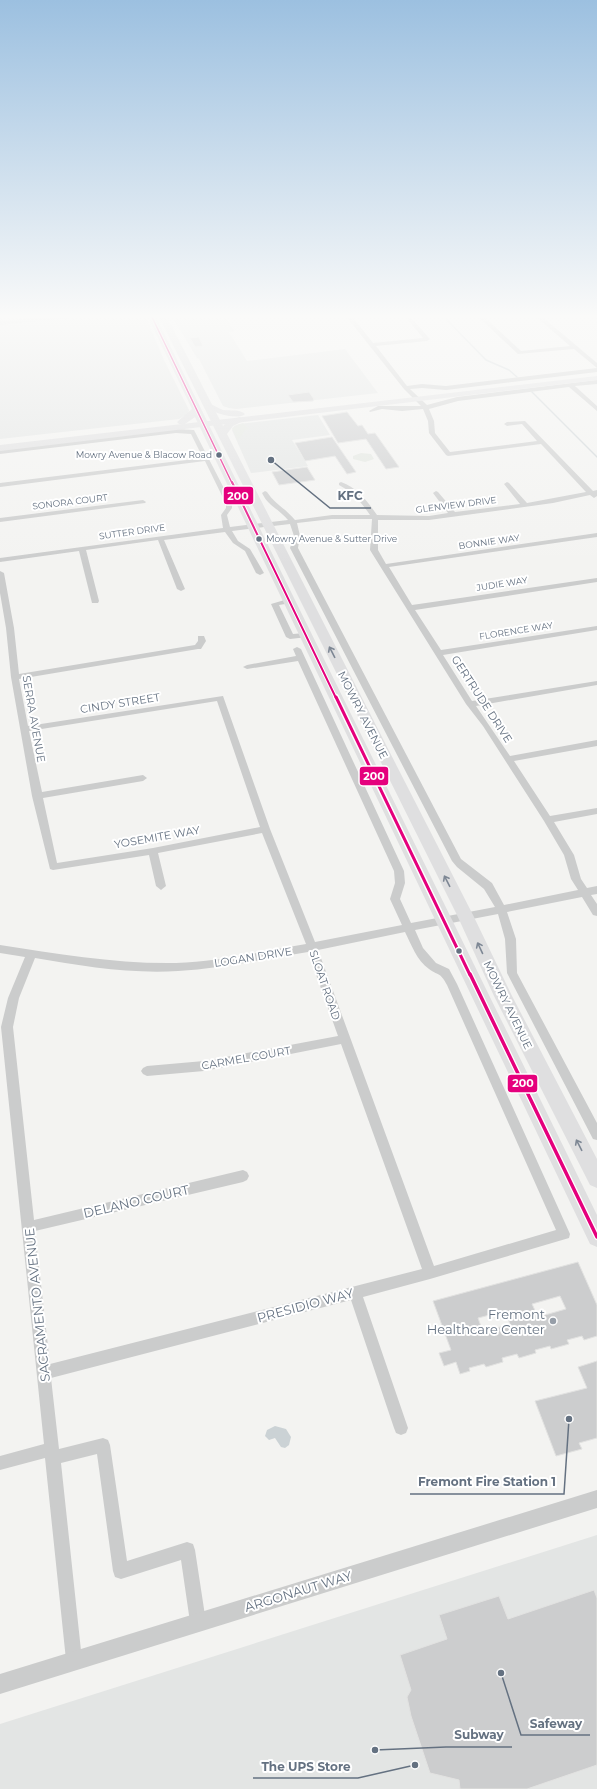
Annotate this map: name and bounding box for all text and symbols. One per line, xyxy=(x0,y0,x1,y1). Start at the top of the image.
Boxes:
place label: Mowry Avenue & Blacow Road xyxy=(76,449,212,460)
marker: Mowry Avenue & Blacow Road xyxy=(214,450,224,460)
callout: KFC xyxy=(330,484,371,508)
line badge: 200 xyxy=(223,486,254,505)
text: KFC xyxy=(337,488,363,503)
text: 200 xyxy=(227,489,249,503)
street label: SONORA COURT xyxy=(32,491,109,512)
street label: GLENVIEW DRIVE xyxy=(415,494,497,515)
street label: SUTTER DRIVE xyxy=(98,521,166,542)
street label: BONNIE WAY xyxy=(458,532,520,551)
place label: Mowry Avenue & Sutter Drive xyxy=(266,533,398,544)
marker: Mowry Avenue & Sutter Drive xyxy=(254,534,264,544)
street label: JUDIE WAY xyxy=(475,574,529,593)
street label: FLORENCE WAY xyxy=(478,619,554,642)
one-way arrow xyxy=(327,646,335,658)
street label: GERTRUDE DRIVE xyxy=(449,653,515,745)
street label: MOWRY AVENUE xyxy=(335,669,391,761)
street label: SERRA AVENUE xyxy=(19,674,49,764)
street label: CINDY STREET xyxy=(79,690,162,716)
line badge: 200 xyxy=(359,766,389,786)
text: 200 xyxy=(363,769,385,783)
street label: YOSEMITE WAY xyxy=(113,823,201,851)
one-way arrow xyxy=(443,875,450,887)
one-way arrow xyxy=(476,942,483,954)
street label: LOGAN DRIVE xyxy=(213,944,293,970)
unlabelled marker xyxy=(454,946,464,956)
street label: SLOAT ROAD xyxy=(307,948,343,1022)
street label: MOWRY AVENUE xyxy=(481,958,535,1052)
street label: CARMEL COURT xyxy=(200,1043,292,1073)
line badge: 200 xyxy=(507,1074,538,1093)
text: 200 xyxy=(512,1076,534,1090)
one-way arrow xyxy=(575,1139,582,1151)
street label: DELANO COURT xyxy=(82,1181,191,1221)
street label: SACRAMENTO AVENUE xyxy=(21,1227,53,1383)
street label: PRESIDIO WAY xyxy=(255,1284,356,1326)
place label: Fremont Healthcare Center xyxy=(427,1306,545,1337)
marker: Fremont Healthcare Center xyxy=(548,1316,558,1326)
callout: Fremont Fire Station 1 xyxy=(410,1470,564,1494)
text: Fremont Fire Station 1 xyxy=(418,1474,556,1489)
street label: ARGONAUT WAY xyxy=(242,1567,354,1615)
callout: Safeway xyxy=(521,1711,590,1735)
text: Safeway xyxy=(530,1716,583,1731)
callout: Subway xyxy=(446,1723,512,1747)
text: Subway xyxy=(454,1727,505,1742)
callout: The UPS Store xyxy=(253,1754,358,1778)
text: The UPS Store xyxy=(261,1759,351,1774)

